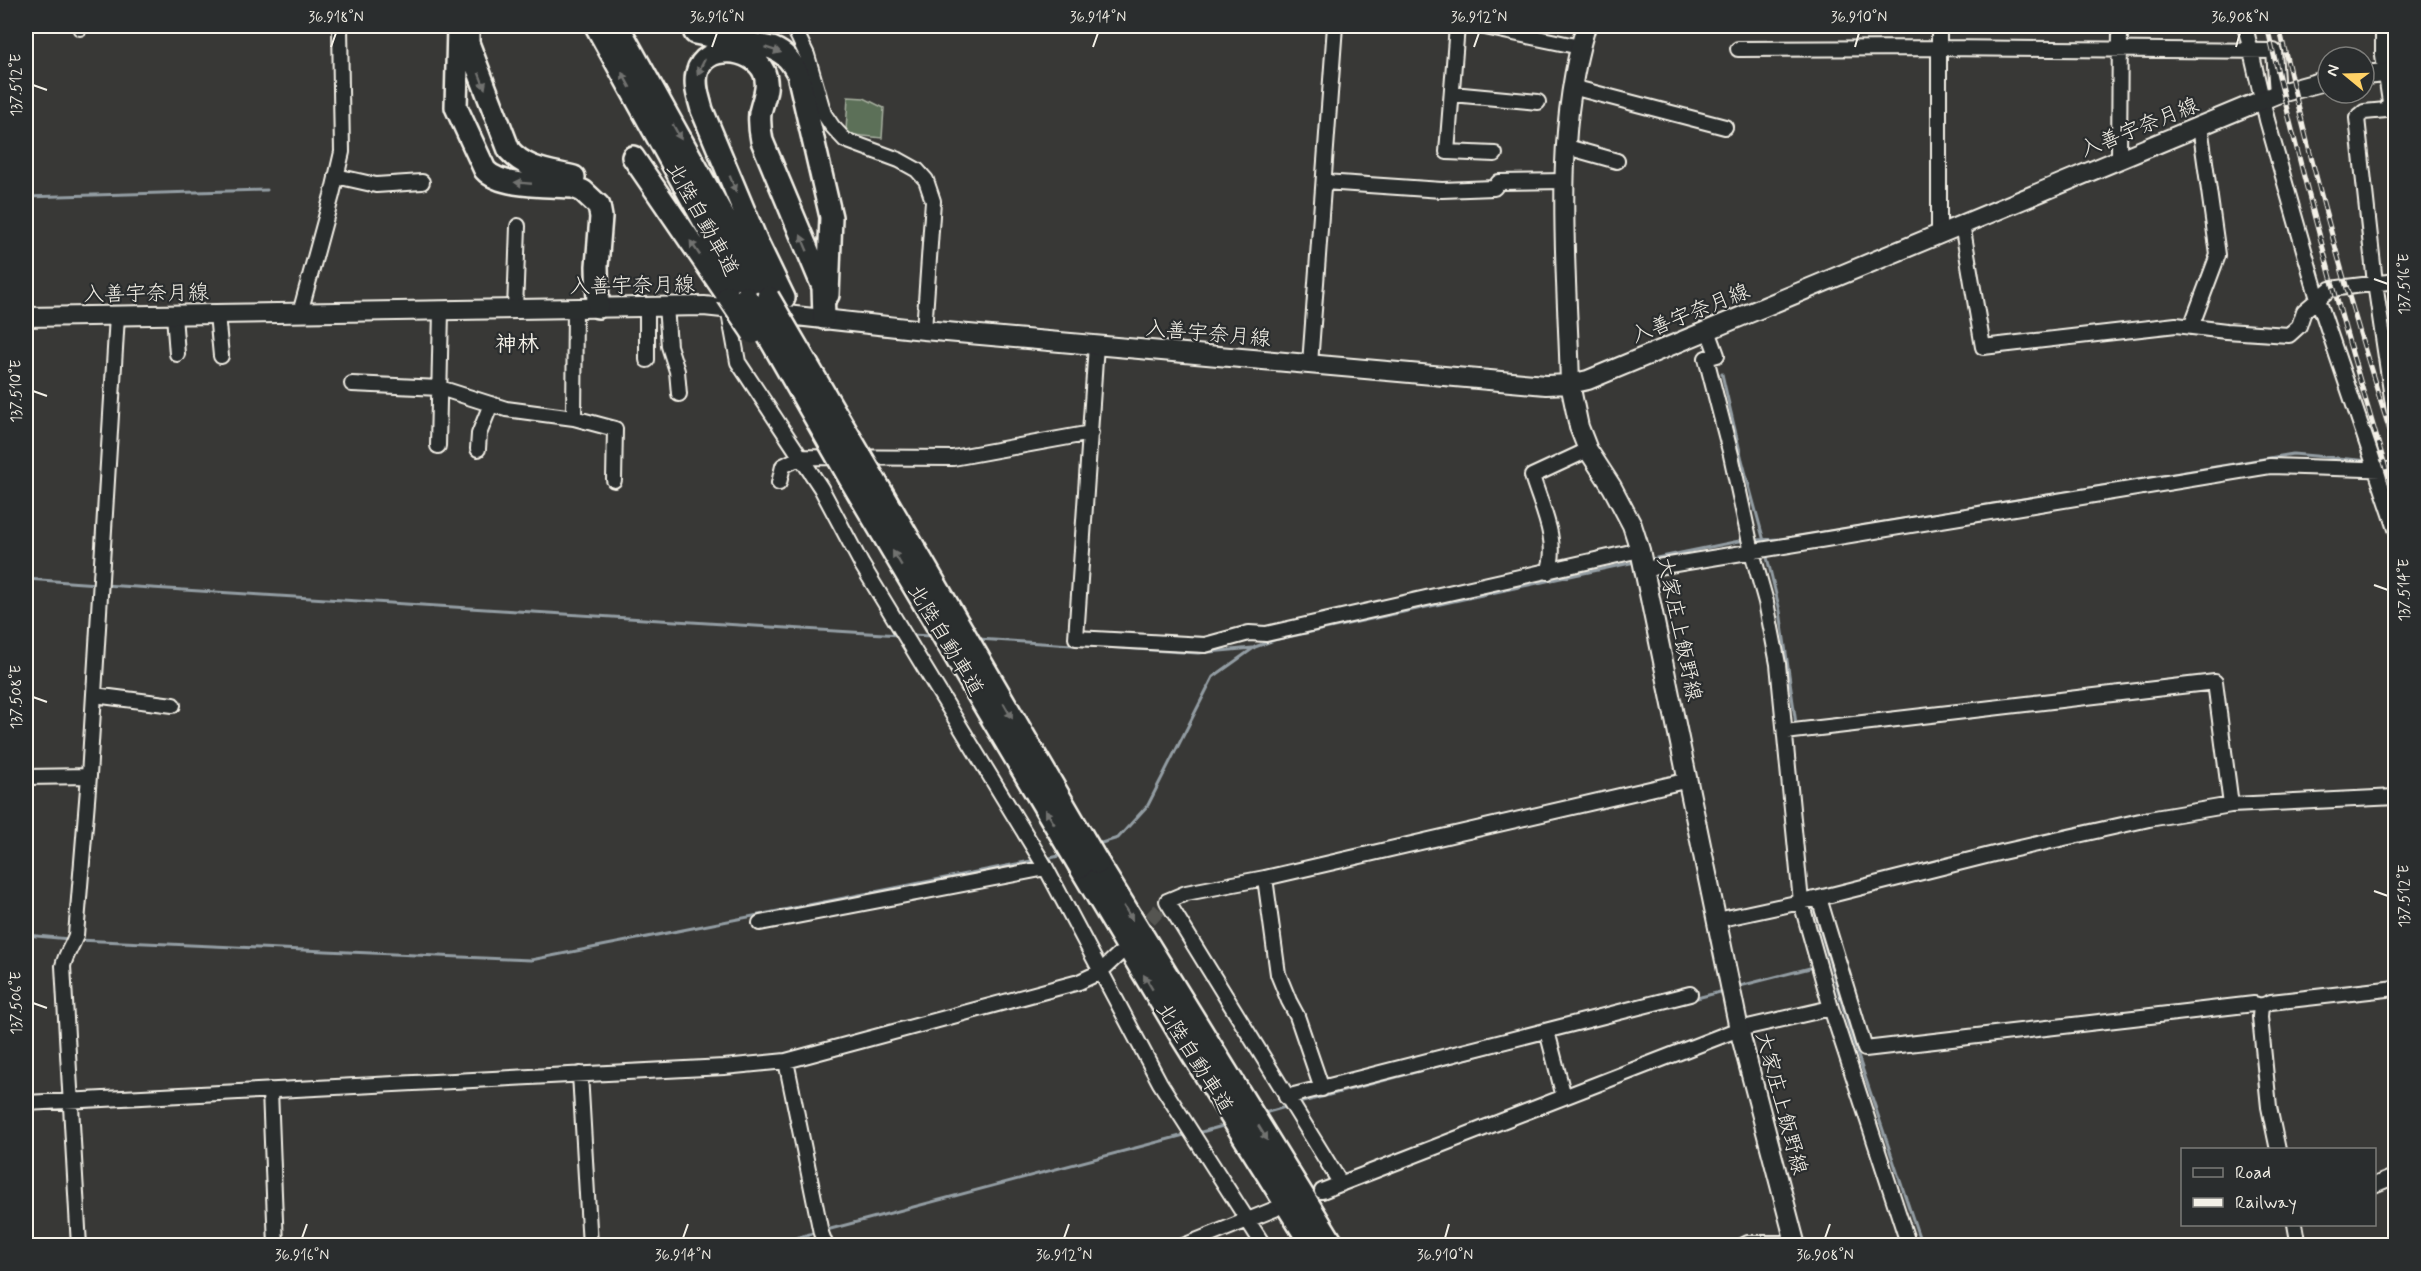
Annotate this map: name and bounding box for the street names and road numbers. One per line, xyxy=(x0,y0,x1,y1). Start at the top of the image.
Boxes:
street label: 入善宇奈月線 xyxy=(2076,91,2203,165)
street label: 北陸自動車道 xyxy=(659,158,745,281)
street label: 入善宇奈月線 xyxy=(569,271,695,301)
street label: 入善宇奈月線 xyxy=(1627,277,1754,351)
street label: 入善宇奈月線 xyxy=(83,279,209,309)
street label: 入善宇奈月線 xyxy=(1144,315,1272,353)
street label: 大家庄上飯野線 xyxy=(1650,554,1708,704)
street label: 北陸自動車道 xyxy=(901,579,990,702)
street label: 北陸自動車道 xyxy=(1149,998,1239,1119)
street label: 大家庄上飯野線 xyxy=(1748,1029,1814,1178)

